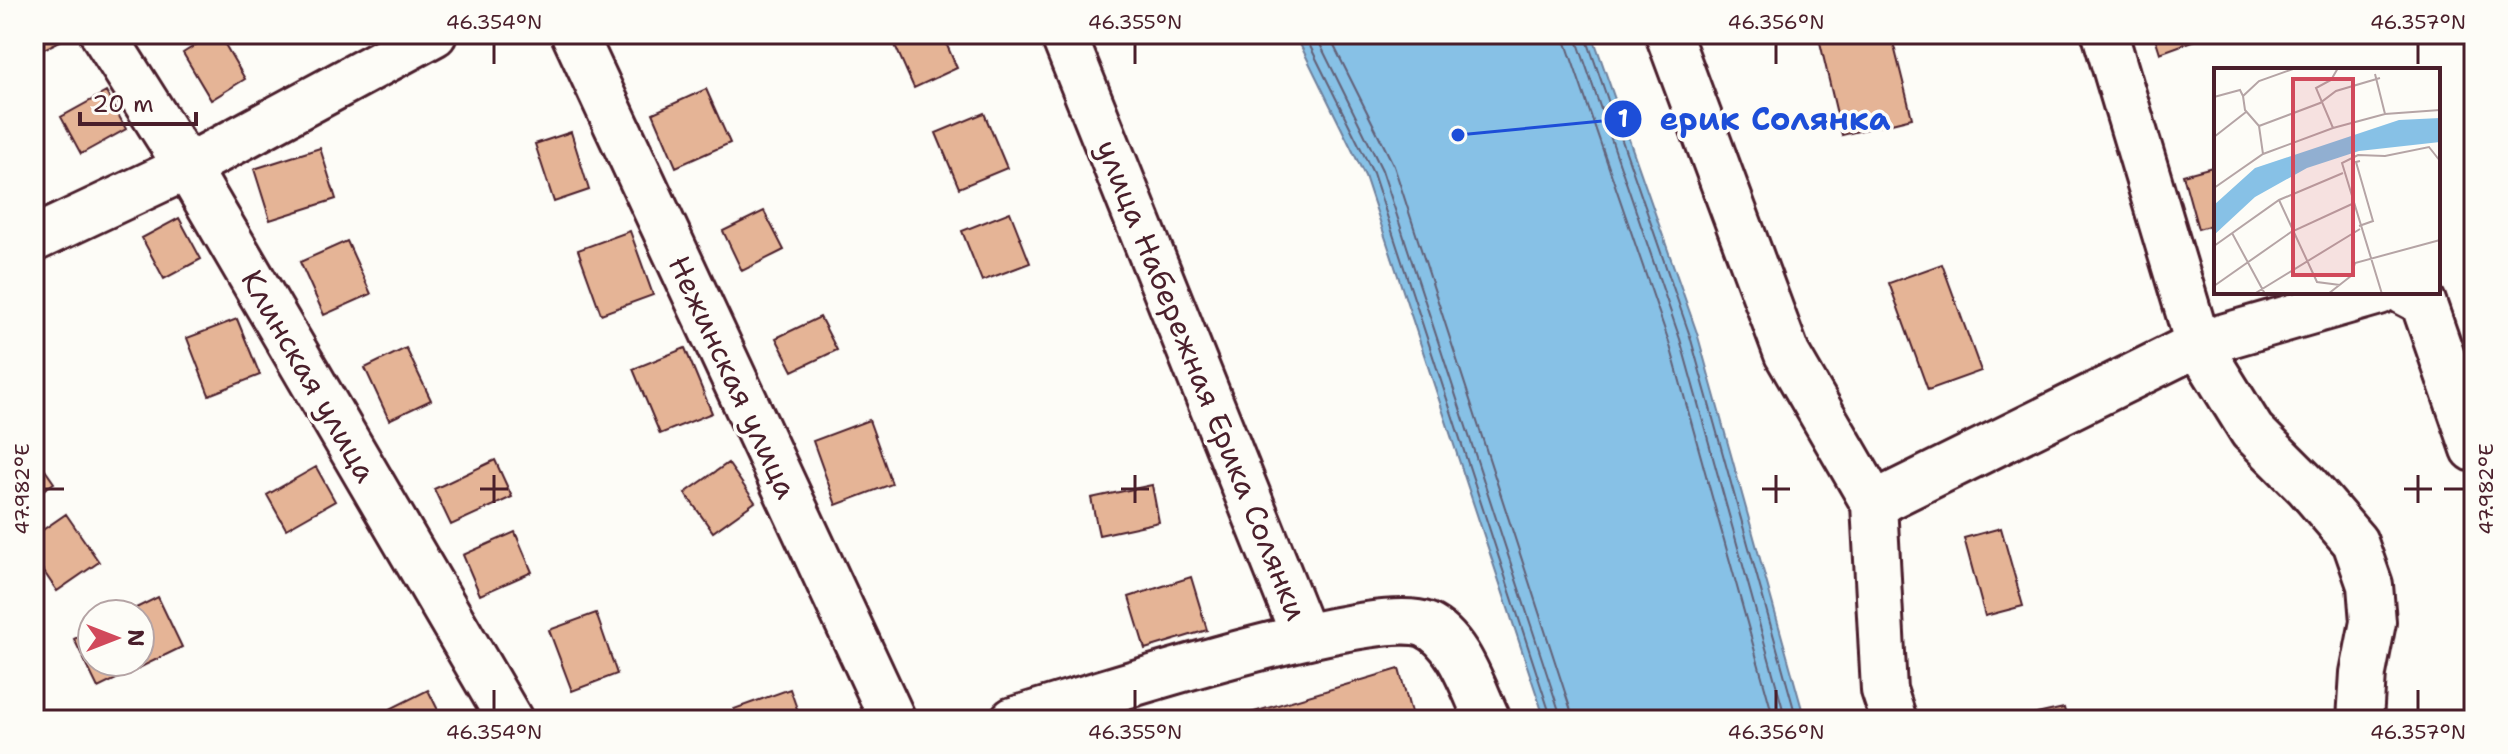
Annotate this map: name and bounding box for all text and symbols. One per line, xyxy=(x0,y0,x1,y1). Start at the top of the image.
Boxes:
text: 46.354°N xyxy=(446,9,542,35)
text: 46.355°N xyxy=(1088,9,1182,35)
text: 46.356°N xyxy=(1728,9,1824,35)
text: 46.357°N xyxy=(2370,9,2466,35)
inset map xyxy=(2214,68,2440,294)
scale bar xyxy=(80,76,196,126)
text: 20 m xyxy=(92,88,154,120)
callout: ерик Солянка xyxy=(1603,91,1906,147)
text: ерик Солянка xyxy=(1659,97,1891,140)
text: 1 xyxy=(1618,103,1628,135)
street label: улица Набережная Ерика Солянки xyxy=(1087,134,1317,626)
street label: Нежинская улица xyxy=(659,249,807,506)
street label: Клинская улица xyxy=(231,262,387,490)
text: 47.982°E xyxy=(9,443,35,535)
text: 47.982°E xyxy=(2473,443,2499,535)
north arrow xyxy=(76,598,156,678)
text: N xyxy=(121,629,150,647)
text: 46.354°N xyxy=(446,719,542,745)
text: 46.355°N xyxy=(1088,719,1182,745)
text: 46.356°N xyxy=(1728,719,1824,745)
text: 46.357°N xyxy=(2370,719,2466,745)

